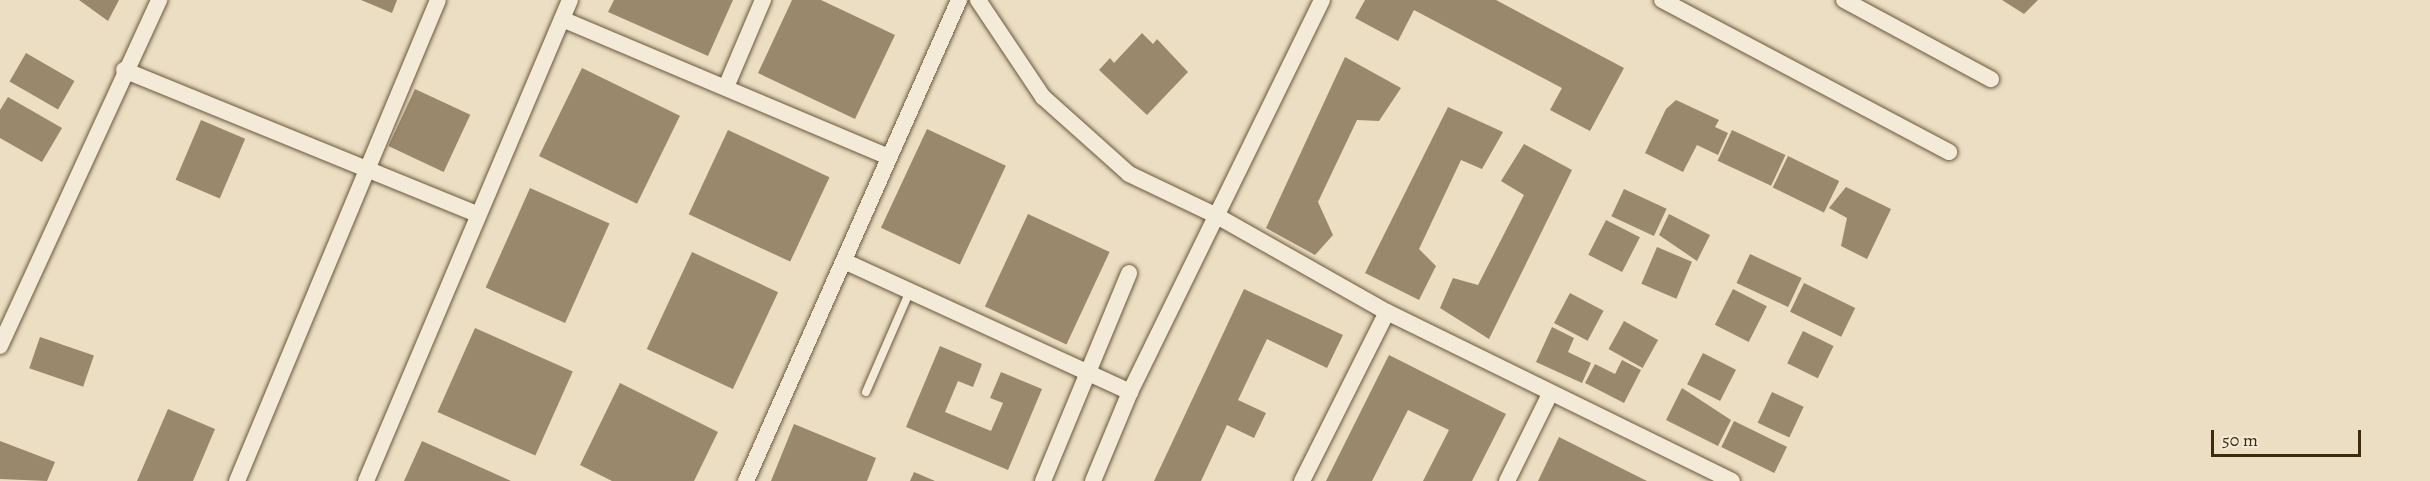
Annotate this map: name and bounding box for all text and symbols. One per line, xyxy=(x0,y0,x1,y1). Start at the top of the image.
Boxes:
scale bar xyxy=(2214,418,2364,456)
text: 50 m xyxy=(2222,428,2258,452)

